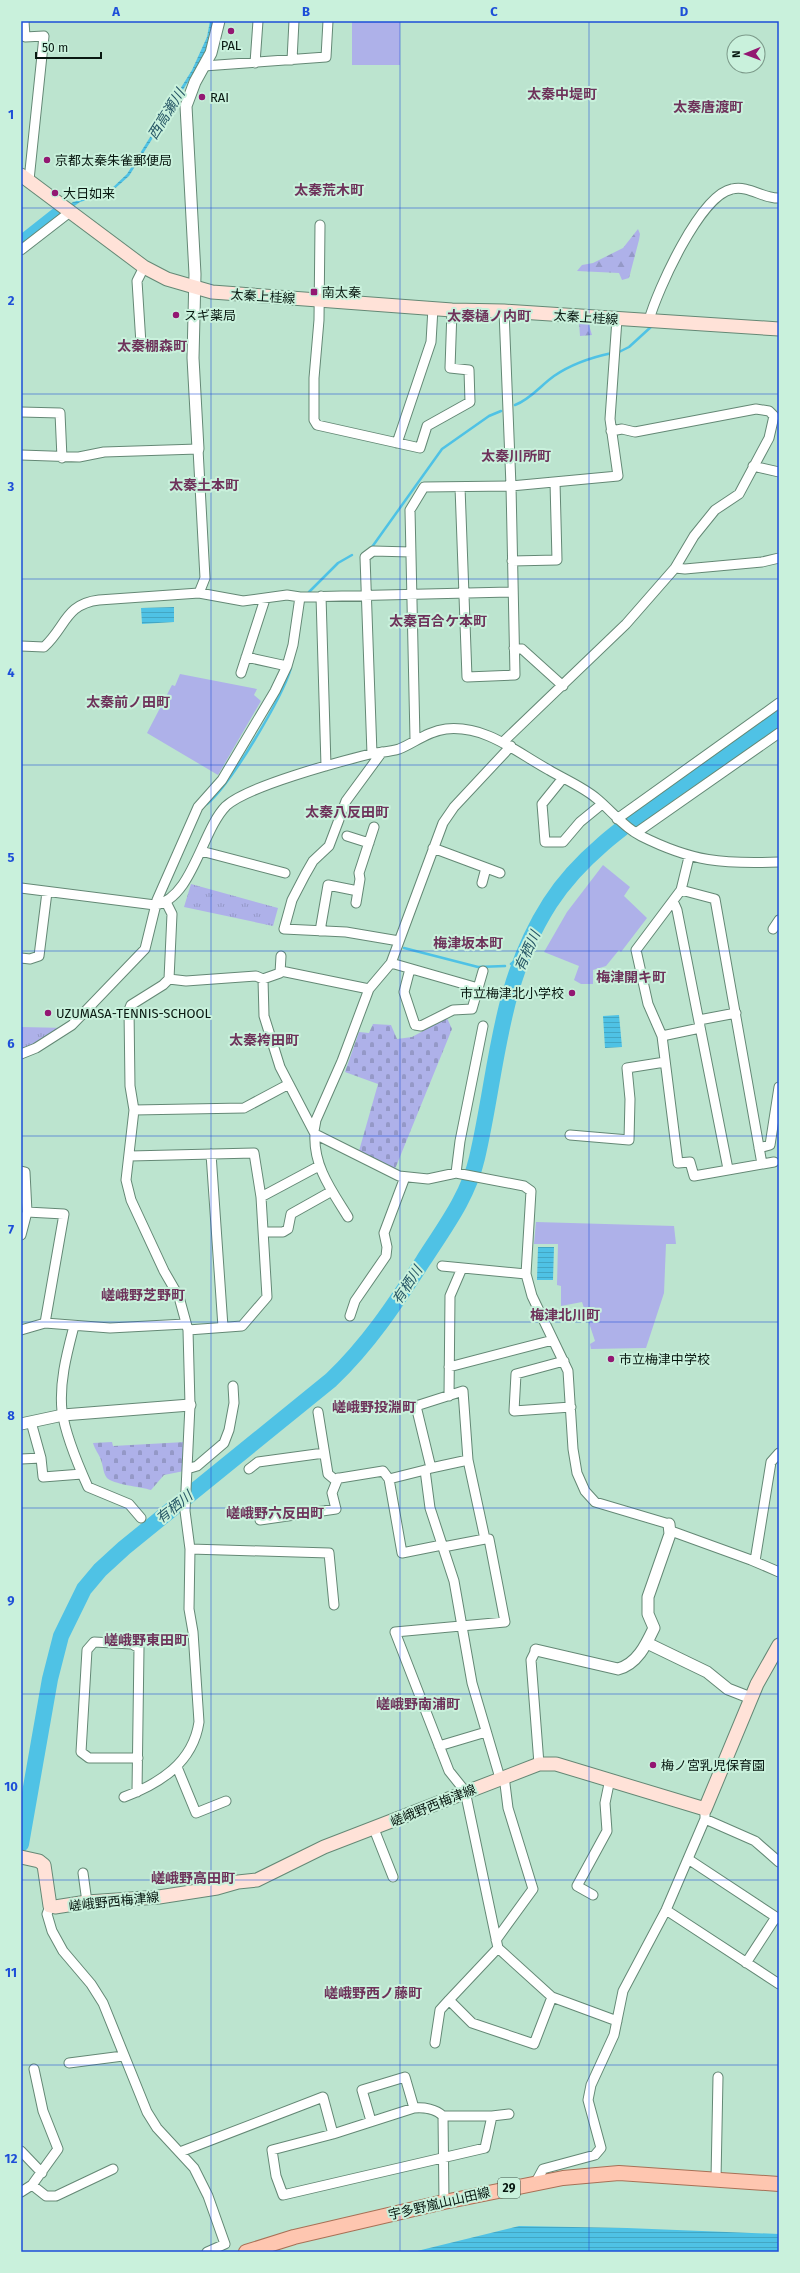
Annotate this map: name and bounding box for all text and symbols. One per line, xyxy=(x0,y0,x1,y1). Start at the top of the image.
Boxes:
text: A xyxy=(111,4,120,19)
text: B xyxy=(302,4,310,19)
text: C xyxy=(490,4,498,19)
text: D xyxy=(680,4,689,19)
marker: PAL xyxy=(226,26,236,36)
scale bar xyxy=(36,34,101,60)
north arrow xyxy=(726,34,766,74)
place label: PAL xyxy=(221,38,242,53)
text: 50 m xyxy=(42,41,68,55)
text: N xyxy=(730,50,743,58)
water label: 西高瀬川 xyxy=(144,84,190,143)
district label: 太秦中堤町 xyxy=(527,86,597,103)
place label: RAI xyxy=(210,90,229,105)
marker: RAI xyxy=(197,92,207,102)
district label: 太秦唐渡町 xyxy=(673,99,743,116)
text: 1 xyxy=(8,107,14,122)
place label: 京都太秦朱雀郵便局 xyxy=(55,153,172,168)
marker: 京都太秦朱雀郵便局 xyxy=(42,155,52,165)
district label: 太秦荒木町 xyxy=(294,182,364,199)
place label: 大日如来 xyxy=(63,186,115,201)
marker: 大日如来 xyxy=(50,188,60,198)
place label: 南太秦 xyxy=(322,285,361,300)
street label: 太秦上桂線 xyxy=(230,287,296,306)
marker: 南太秦 xyxy=(309,287,319,297)
text: 2 xyxy=(8,293,15,308)
place label: スギ薬局 xyxy=(184,308,236,323)
district label: 太秦樋ノ内町 xyxy=(447,308,531,325)
street label: 太秦上桂線 xyxy=(553,308,619,327)
marker: スギ薬局 xyxy=(171,310,181,320)
district label: 太秦棚森町 xyxy=(117,338,187,355)
district label: 太秦川所町 xyxy=(481,448,551,465)
district label: 太秦土本町 xyxy=(169,477,239,494)
text: 3 xyxy=(7,479,15,494)
district label: 太秦百合ケ本町 xyxy=(389,613,487,630)
text: 4 xyxy=(7,665,15,680)
district label: 太秦前ノ田町 xyxy=(86,694,170,711)
district label: 太秦八反田町 xyxy=(305,804,389,821)
text: 5 xyxy=(8,850,15,865)
water label: 有栖川 xyxy=(511,927,545,974)
district label: 梅津坂本町 xyxy=(433,935,503,952)
district label: 梅津開キ町 xyxy=(596,969,666,986)
place label: 市立梅津北小学校 xyxy=(460,986,564,1001)
marker: 市立梅津北小学校 xyxy=(567,988,577,998)
place label: UZUMASA-TENNIS-SCHOOL xyxy=(56,1006,211,1021)
marker: UZUMASA-TENNIS-SCHOOL xyxy=(43,1008,53,1018)
district label: 太秦袴田町 xyxy=(229,1032,299,1049)
text: 6 xyxy=(7,1036,15,1051)
text: 7 xyxy=(8,1222,14,1237)
water label: 有栖川 xyxy=(389,1261,427,1308)
district label: 嵯峨野芝野町 xyxy=(101,1287,185,1304)
district label: 梅津北川町 xyxy=(530,1307,600,1324)
place label: 市立梅津中学校 xyxy=(619,1352,710,1367)
marker: 市立梅津中学校 xyxy=(606,1354,616,1364)
district label: 嵯峨野投淵町 xyxy=(332,1399,416,1416)
text: 8 xyxy=(7,1408,15,1423)
water label: 有栖川 xyxy=(153,1486,198,1527)
district label: 嵯峨野六反田町 xyxy=(226,1505,324,1522)
text: 9 xyxy=(7,1593,15,1608)
district label: 嵯峨野東田町 xyxy=(104,1632,188,1649)
district label: 嵯峨野南浦町 xyxy=(376,1696,460,1713)
place label: 梅ノ宮乳児保育園 xyxy=(661,1758,765,1773)
marker: 梅ノ宮乳児保育園 xyxy=(648,1760,658,1770)
text: 10 xyxy=(4,1779,18,1794)
street label: 嵯峨野西梅津線 xyxy=(388,1781,478,1829)
district label: 嵯峨野高田町 xyxy=(151,1870,235,1887)
street label: 嵯峨野西梅津線 xyxy=(68,1889,160,1914)
text: 11 xyxy=(5,1965,17,1980)
district label: 嵯峨野西ノ藤町 xyxy=(324,1985,422,2002)
text: 12 xyxy=(5,2151,18,2166)
road number: 29 xyxy=(498,2178,520,2198)
street label: 宇多野嵐山山田線 xyxy=(387,2184,491,2222)

